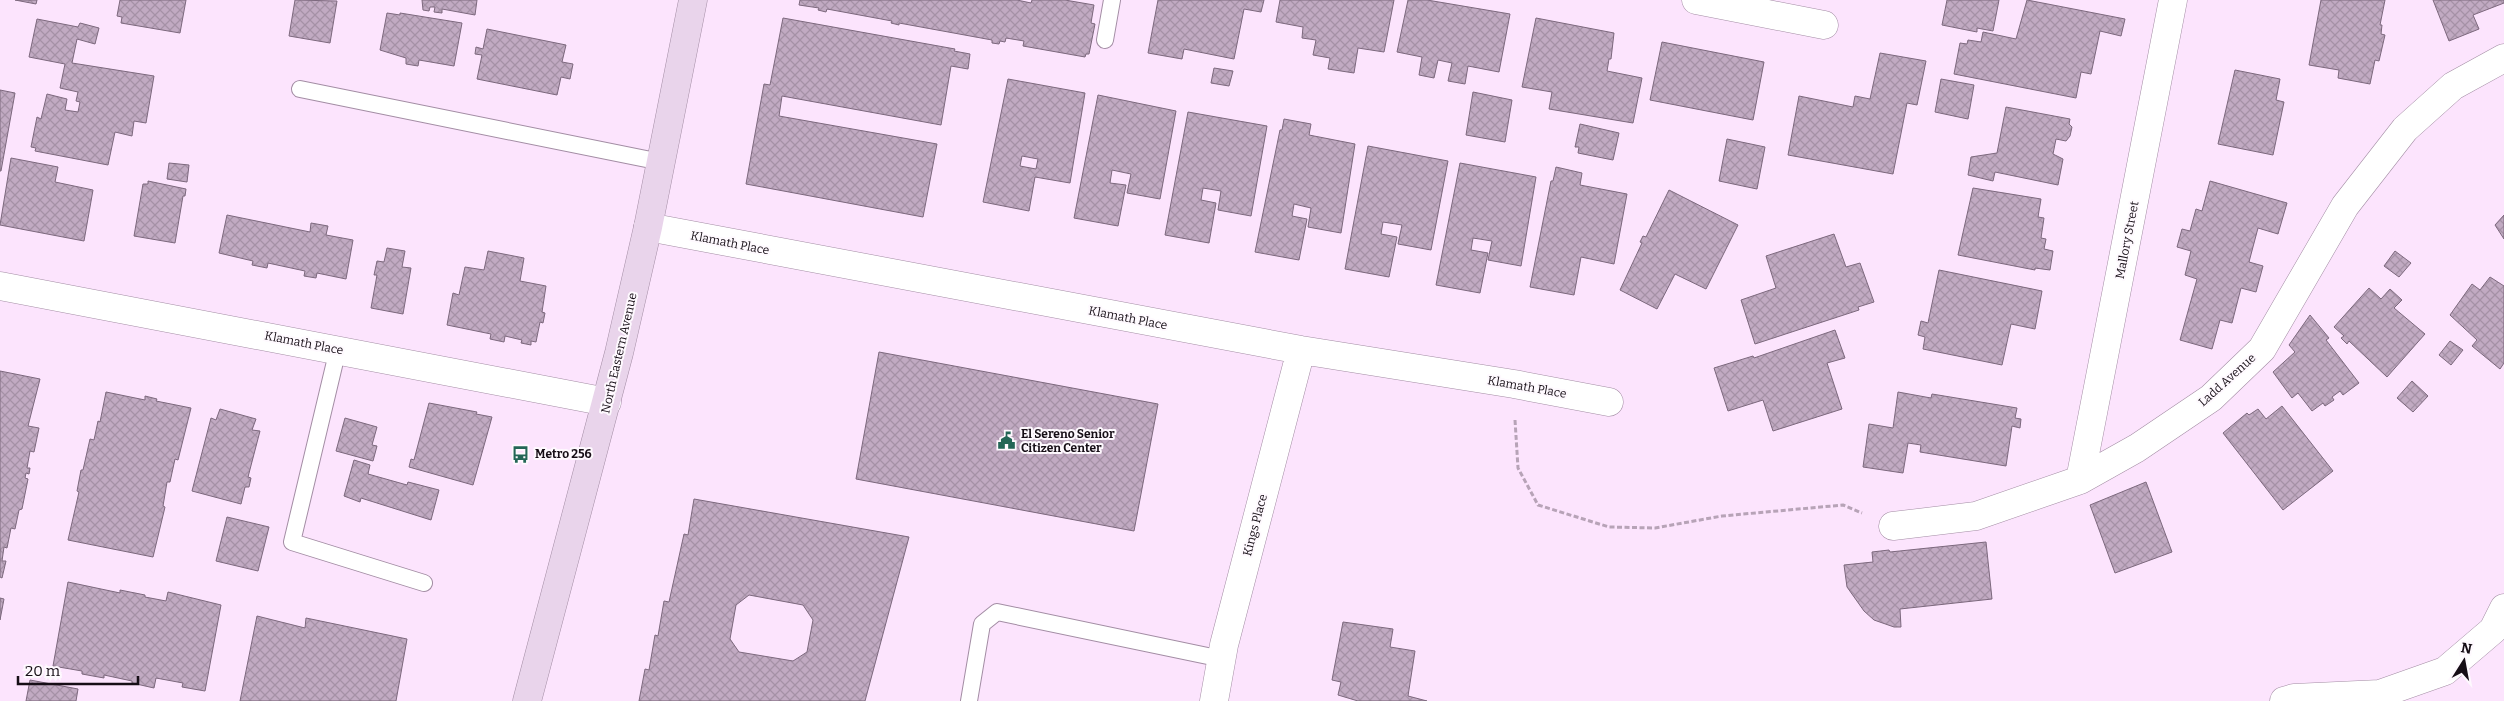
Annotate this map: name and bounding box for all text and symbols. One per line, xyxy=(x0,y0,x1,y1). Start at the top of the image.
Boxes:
street label: Mallory Street xyxy=(2113,199,2142,280)
street label: Klamath Place xyxy=(689,229,771,257)
street label: North Eastern Avenue xyxy=(598,291,640,415)
street label: Klamath Place xyxy=(1087,304,1169,332)
street label: Klamath Place xyxy=(263,329,345,357)
street label: Ladd Avenue xyxy=(2196,351,2258,409)
street label: Klamath Place xyxy=(1486,373,1568,401)
place label: El Sereno Senior Citizen Center xyxy=(1021,427,1115,455)
public building icon: El Sereno Senior Citizen Center xyxy=(997,431,1017,451)
bus stop icon: Metro 256 xyxy=(511,444,531,464)
place label: Metro 256 xyxy=(535,447,592,461)
street label: Kings Place xyxy=(1240,492,1270,558)
north arrow xyxy=(2439,636,2489,686)
text: N xyxy=(2459,639,2473,658)
scale bar xyxy=(18,654,138,686)
text: 20 m xyxy=(25,662,61,680)

